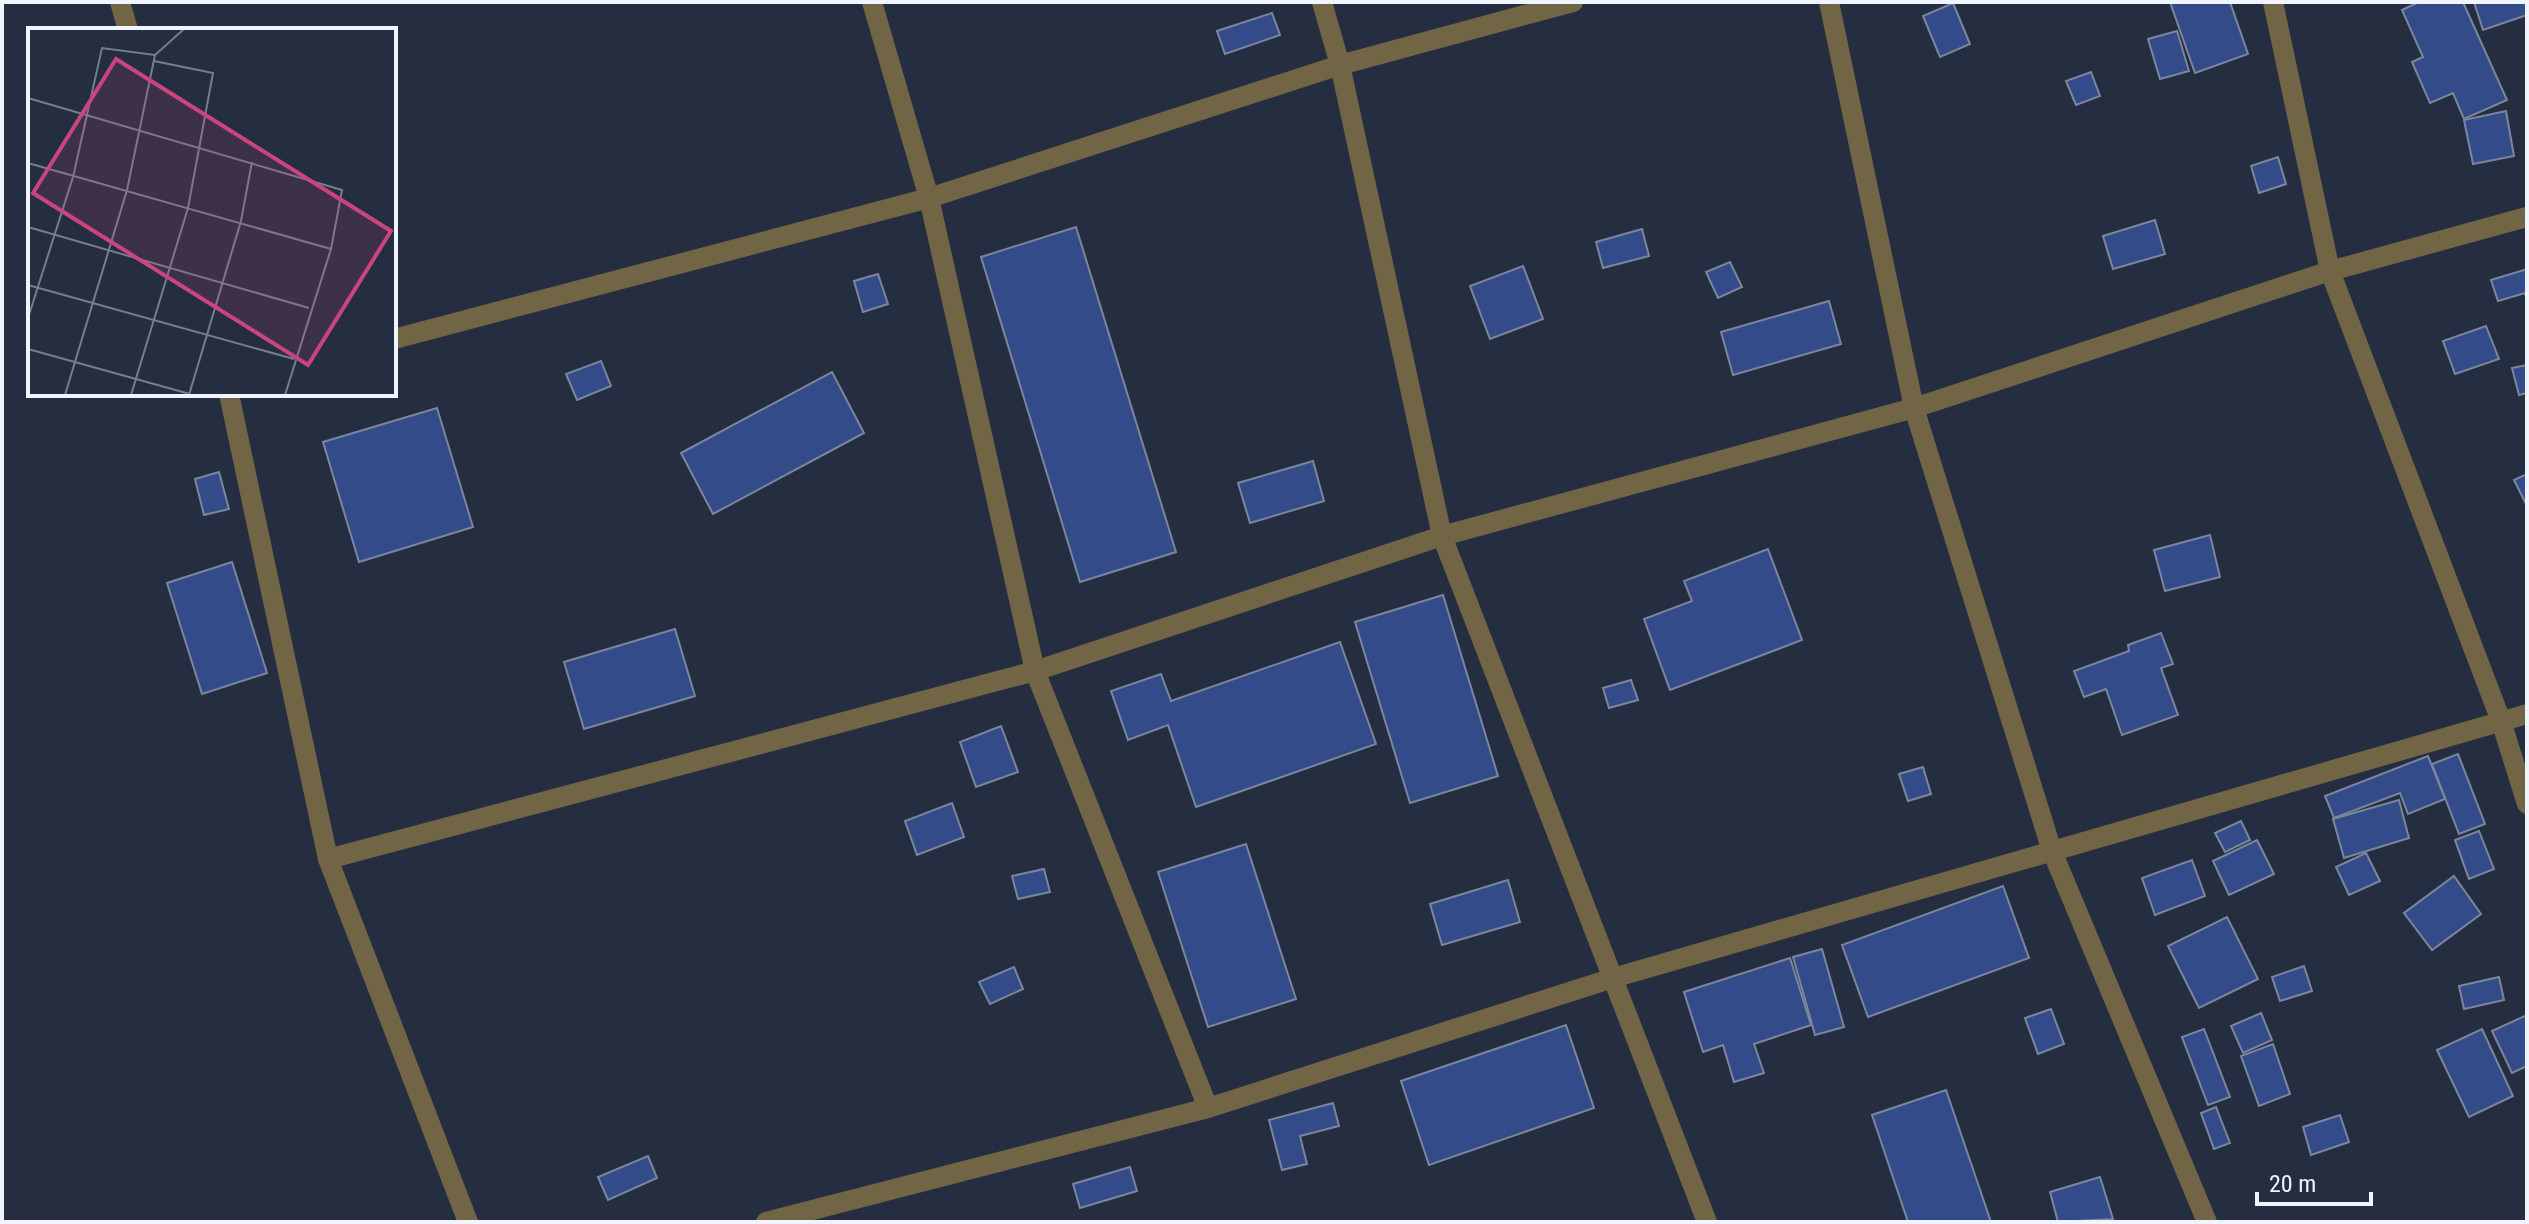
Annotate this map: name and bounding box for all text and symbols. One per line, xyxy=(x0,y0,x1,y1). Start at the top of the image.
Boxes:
inset map xyxy=(28,28,396,396)
scale bar xyxy=(2257,1156,2371,1206)
text: 20 m xyxy=(2269,1170,2316,1198)

